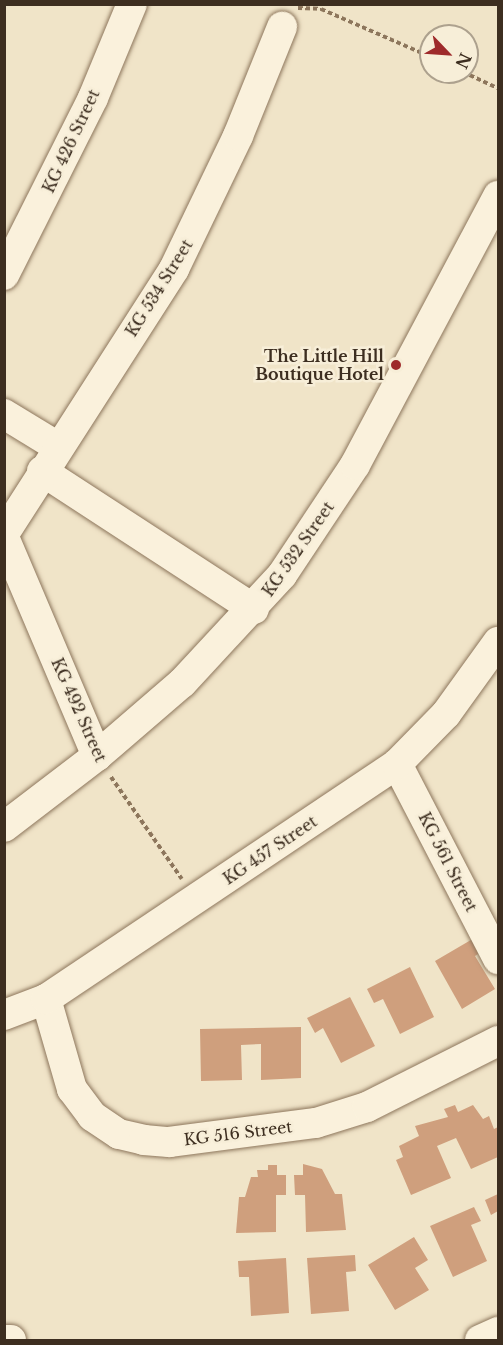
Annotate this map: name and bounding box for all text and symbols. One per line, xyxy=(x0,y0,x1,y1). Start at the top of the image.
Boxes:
north arrow xyxy=(419,24,479,84)
text: N xyxy=(451,50,476,72)
street label: KG 426 Street xyxy=(39,86,103,196)
street label: KG 534 Street xyxy=(121,236,197,340)
place label: The Little Hill Boutique Hotel xyxy=(255,346,384,384)
marker: The Little Hill Boutique Hotel xyxy=(389,358,403,372)
street label: KG 532 Street xyxy=(258,498,338,600)
street label: KG 492 Street xyxy=(47,655,111,765)
street label: KG 561 Street xyxy=(415,809,481,915)
street label: KG 457 Street xyxy=(219,811,321,889)
street label: KG 516 Street xyxy=(182,1117,294,1149)

